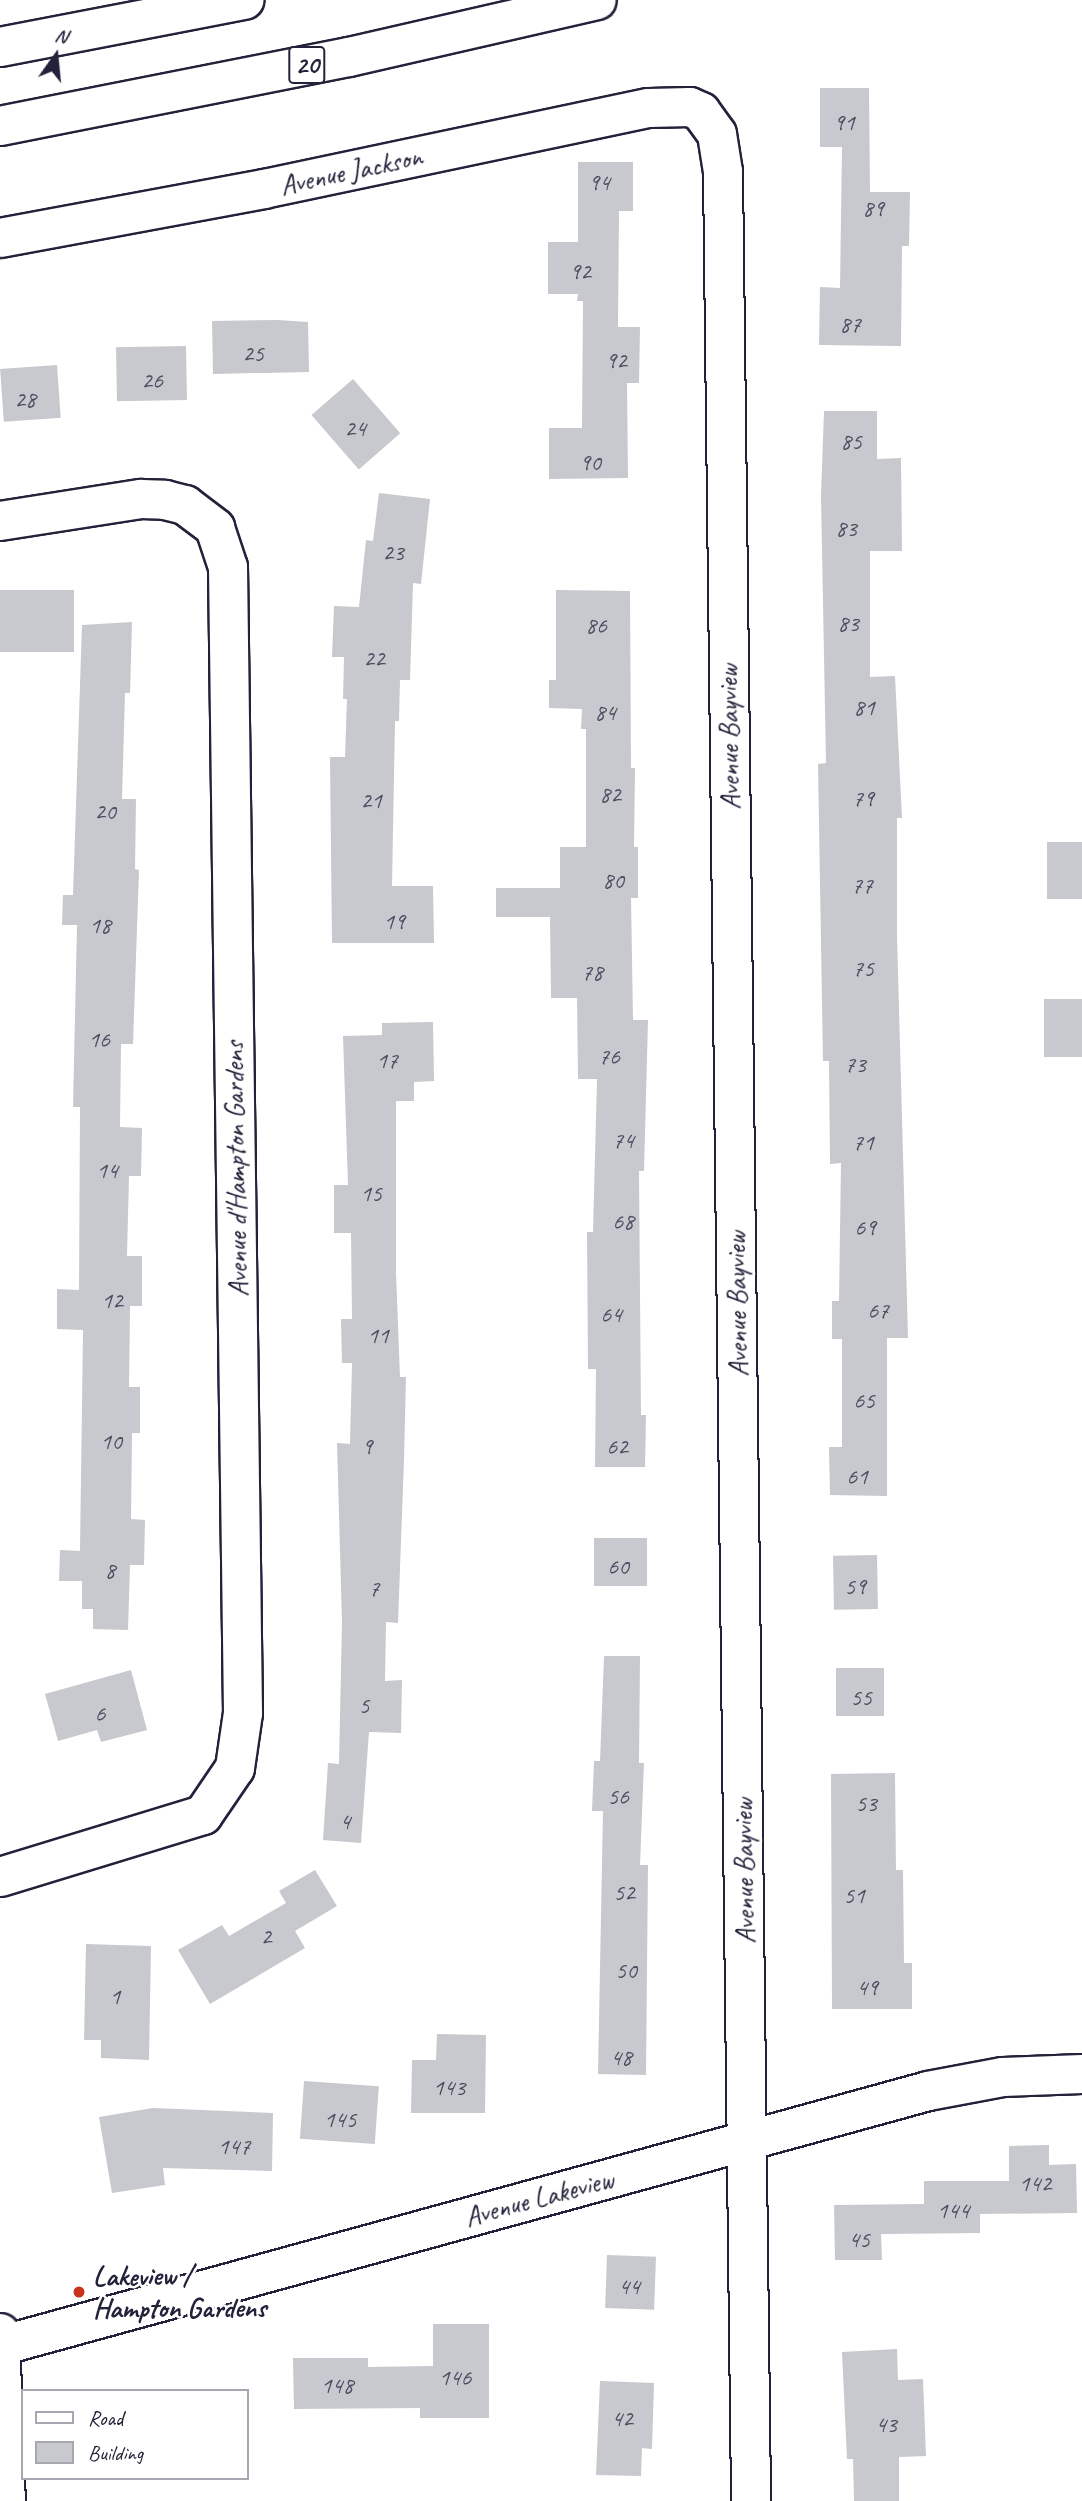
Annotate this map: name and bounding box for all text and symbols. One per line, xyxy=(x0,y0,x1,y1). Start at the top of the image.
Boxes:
north arrow xyxy=(21,21,91,91)
text: N xyxy=(53,23,70,49)
road number: 20 xyxy=(288,43,326,88)
house number: 91 xyxy=(833,109,855,137)
street label: Avenue Jackson xyxy=(277,140,425,202)
house number: 94 xyxy=(588,169,610,197)
house number: 89 xyxy=(862,195,884,223)
house number: 92 xyxy=(569,258,591,286)
house number: 87 xyxy=(839,311,861,339)
house number: 25 xyxy=(242,340,264,368)
house number: 92 xyxy=(605,347,627,375)
house number: 26 xyxy=(141,367,163,395)
house number: 28 xyxy=(14,386,36,414)
house number: 24 xyxy=(344,415,366,443)
house number: 85 xyxy=(840,428,862,456)
house number: 90 xyxy=(579,449,601,477)
house number: 83 xyxy=(835,515,857,543)
house number: 23 xyxy=(382,539,404,567)
house number: 83 xyxy=(837,610,859,638)
house number: 86 xyxy=(585,612,607,640)
house number: 22 xyxy=(363,645,385,673)
street label: Avenue Bayview xyxy=(711,664,747,810)
house number: 81 xyxy=(853,694,875,722)
house number: 84 xyxy=(594,699,616,727)
house number: 82 xyxy=(599,781,621,809)
house number: 79 xyxy=(852,785,874,813)
house number: 21 xyxy=(360,787,382,815)
house number: 20 xyxy=(94,798,116,826)
house number: 80 xyxy=(602,867,624,895)
house number: 77 xyxy=(851,872,873,900)
house number: 19 xyxy=(383,908,405,936)
house number: 18 xyxy=(89,912,111,940)
house number: 75 xyxy=(852,955,874,983)
house number: 78 xyxy=(581,959,603,987)
house number: 16 xyxy=(88,1026,110,1054)
street label: Avenue d'Hampton Gardens xyxy=(217,1041,255,1297)
house number: 76 xyxy=(598,1043,620,1071)
house number: 17 xyxy=(376,1047,398,1075)
house number: 73 xyxy=(844,1051,866,1079)
house number: 74 xyxy=(612,1127,634,1155)
house number: 71 xyxy=(852,1129,874,1157)
house number: 14 xyxy=(96,1157,118,1185)
house number: 15 xyxy=(360,1180,382,1208)
house number: 68 xyxy=(612,1208,634,1236)
house number: 69 xyxy=(854,1214,876,1242)
street label: Avenue Bayview xyxy=(719,1231,755,1377)
house number: 12 xyxy=(101,1287,123,1315)
house number: 67 xyxy=(867,1297,889,1325)
house number: 64 xyxy=(600,1301,622,1329)
house number: 11 xyxy=(367,1322,389,1350)
house number: 65 xyxy=(853,1387,875,1415)
house number: 10 xyxy=(100,1428,122,1456)
house number: 9 xyxy=(362,1433,372,1461)
house number: 62 xyxy=(606,1433,628,1461)
house number: 61 xyxy=(846,1463,868,1491)
house number: 60 xyxy=(607,1553,629,1581)
house number: 8 xyxy=(105,1557,115,1585)
house number: 59 xyxy=(844,1573,866,1601)
house number: 7 xyxy=(369,1575,379,1603)
house number: 55 xyxy=(850,1684,872,1712)
house number: 5 xyxy=(359,1692,369,1720)
house number: 6 xyxy=(95,1700,105,1728)
house number: 56 xyxy=(607,1783,629,1811)
house number: 53 xyxy=(855,1790,877,1818)
street label: Avenue Bayview xyxy=(726,1798,762,1944)
house number: 4 xyxy=(340,1808,350,1836)
house number: 52 xyxy=(613,1879,635,1907)
house number: 51 xyxy=(843,1882,865,1910)
house number: 2 xyxy=(261,1923,271,1951)
house number: 50 xyxy=(615,1957,637,1985)
house number: 49 xyxy=(856,1974,878,2002)
house number: 1 xyxy=(110,1983,120,2011)
house number: 48 xyxy=(610,2044,632,2072)
house number: 143 xyxy=(433,2074,465,2102)
house number: 145 xyxy=(324,2106,356,2134)
house number: 147 xyxy=(218,2133,250,2161)
street label: Avenue Lakeview xyxy=(461,2162,617,2234)
house number: 142 xyxy=(1019,2170,1051,2198)
house number: 144 xyxy=(937,2197,969,2225)
house number: 45 xyxy=(848,2226,870,2254)
place label: Lakeview / Hampton Gardens xyxy=(93,2259,267,2325)
house number: 44 xyxy=(618,2273,640,2301)
marker: Lakeview / Hampton Gardens xyxy=(71,2284,87,2300)
house number: 146 xyxy=(439,2364,471,2392)
house number: 148 xyxy=(321,2372,353,2400)
legend xyxy=(21,2389,248,2480)
text: Road xyxy=(88,2405,123,2431)
house number: 42 xyxy=(611,2405,633,2433)
house number: 43 xyxy=(875,2411,897,2439)
text: Building xyxy=(88,2440,143,2466)

